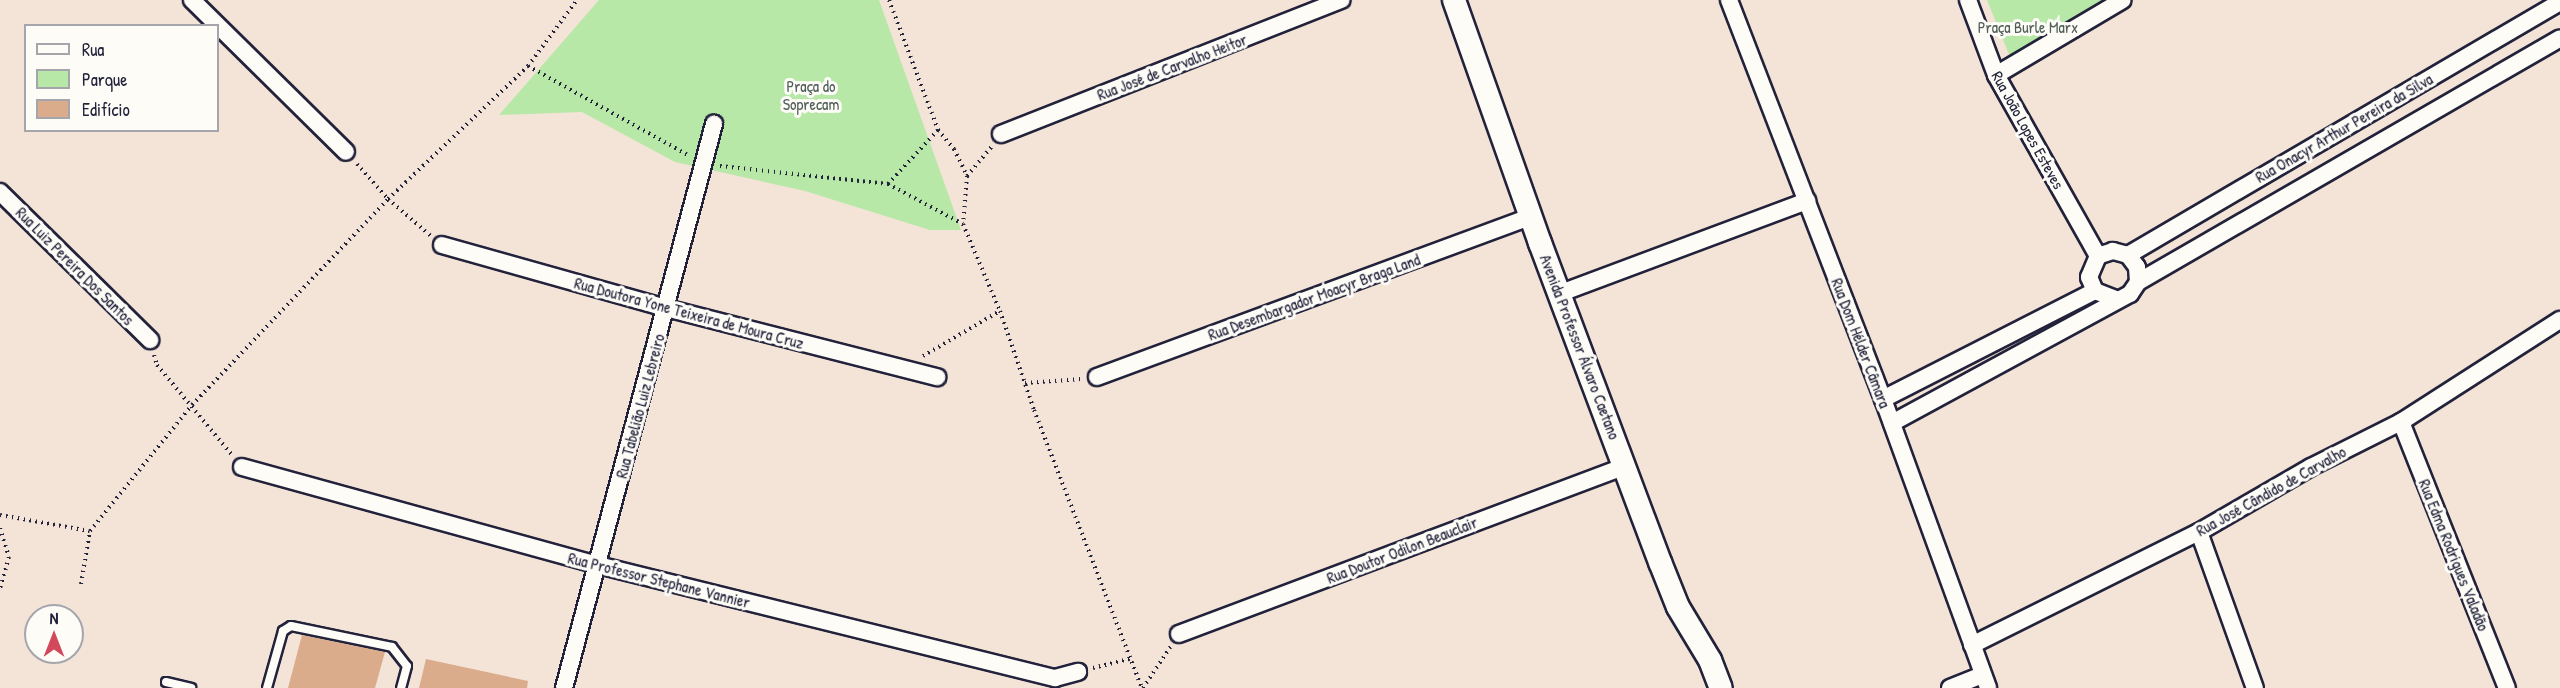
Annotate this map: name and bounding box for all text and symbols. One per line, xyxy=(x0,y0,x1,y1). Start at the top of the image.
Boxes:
park label: Praça Burle Marx xyxy=(1978,17,2078,37)
legend xyxy=(24,24,219,132)
street label: Rua José de Carvalho Heitor xyxy=(1094,30,1250,104)
text: Rua xyxy=(82,37,104,62)
text: Parque xyxy=(82,67,127,92)
street label: Rua João Lopes Esteves xyxy=(1988,68,2068,192)
street label: Rua Onacyr Arthur Pereira da Silva xyxy=(2252,69,2436,187)
park label: Praça do Soprecam xyxy=(783,76,839,114)
text: Edifício xyxy=(82,97,130,122)
street label: Rua Luiz Pereira Dos Santos xyxy=(12,203,138,329)
street label: Rua Desembargador Moacyr Braga Land xyxy=(1205,250,1423,344)
street label: Avenida Professor Álvaro Caetano xyxy=(1536,252,1624,442)
street label: Rua Doutora Yone Teixeira de Moura Cruz xyxy=(572,273,806,353)
street label: Rua Dom Hélder Câmara xyxy=(1827,275,1895,411)
street label: Rua Tabelião Luiz Lebreiro xyxy=(611,332,669,480)
street label: Rua José Cândido de Carvalho xyxy=(2193,442,2349,540)
street label: Rua Edma Rodrigues Valadão xyxy=(2415,476,2493,634)
street label: Rua Doutor Odilon Beauclair xyxy=(1324,512,1480,588)
street label: Rua Professor Stephane Vannier xyxy=(566,548,752,612)
north arrow xyxy=(24,604,84,664)
text: N xyxy=(50,607,58,629)

